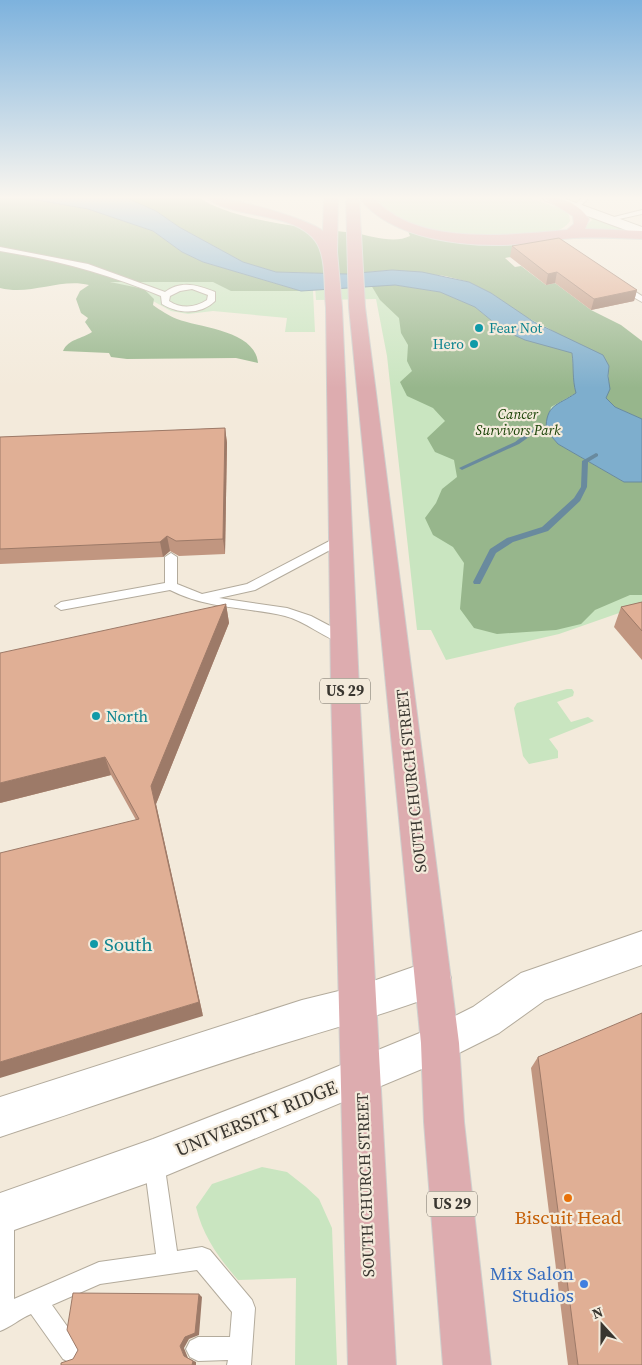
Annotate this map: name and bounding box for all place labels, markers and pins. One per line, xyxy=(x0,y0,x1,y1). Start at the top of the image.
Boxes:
place label: Fear Not xyxy=(489,318,542,338)
marker: Fear Not xyxy=(473,322,485,334)
place label: Hero xyxy=(433,334,464,354)
marker: Hero xyxy=(468,338,480,350)
place label: North xyxy=(106,705,149,727)
marker: North xyxy=(90,710,102,722)
place label: South xyxy=(104,931,153,957)
marker: South xyxy=(88,938,100,950)
marker: Biscuit Head xyxy=(562,1192,574,1204)
place label: Biscuit Head xyxy=(514,1204,622,1230)
place label: Mix Salon Studios xyxy=(490,1260,574,1308)
marker: Mix Salon Studios xyxy=(578,1278,590,1290)

